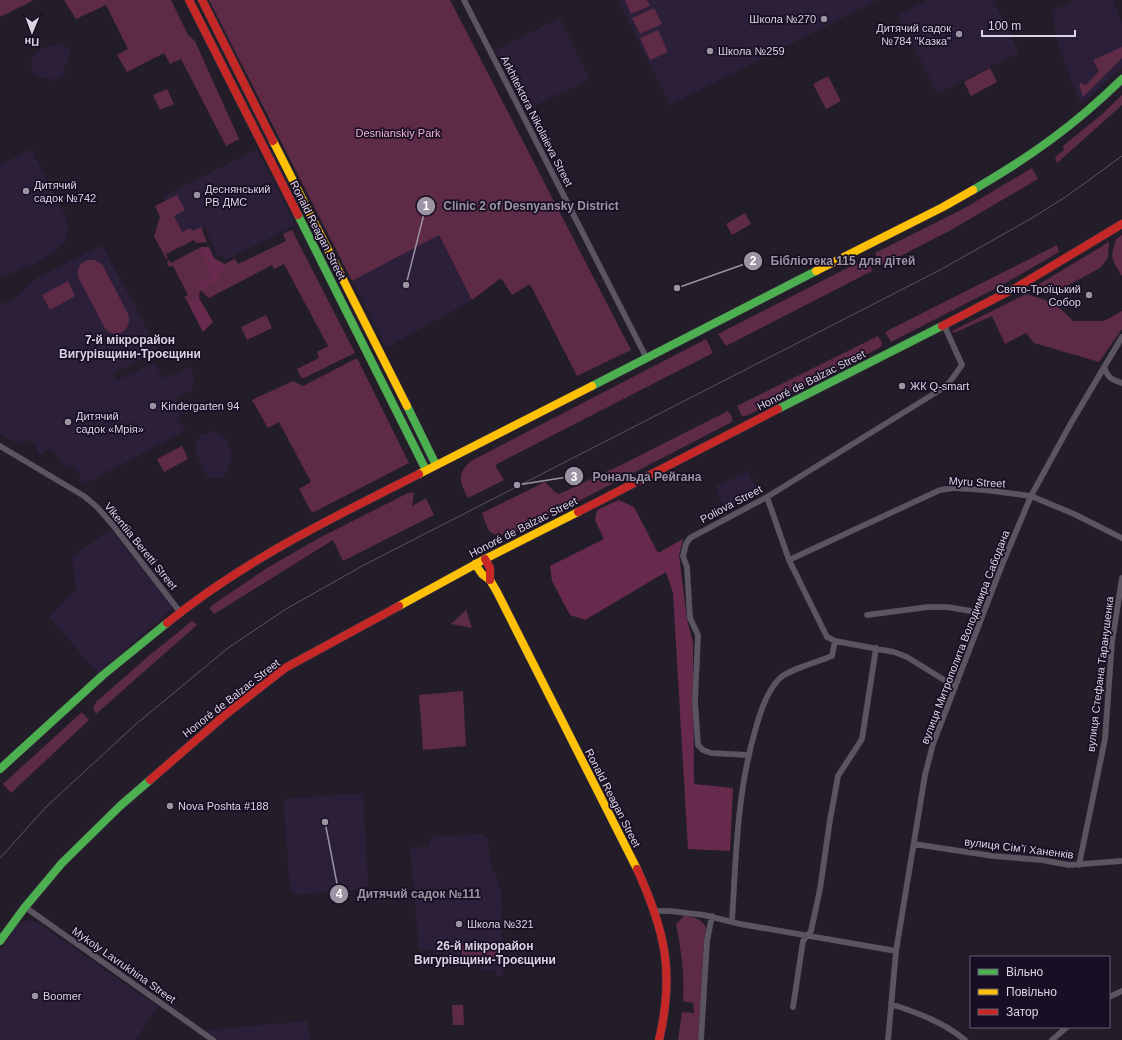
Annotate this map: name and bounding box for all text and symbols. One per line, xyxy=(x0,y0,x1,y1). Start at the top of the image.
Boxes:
north arrow xyxy=(12,12,52,52)
scale bar xyxy=(982,12,1075,38)
place label: Школа №270 xyxy=(749,13,816,25)
marker: Школа №270 xyxy=(819,14,829,24)
text: 100 m xyxy=(988,19,1021,33)
place label: Дитячий садок №784 "Казка" xyxy=(876,22,951,47)
marker: Дитячий садок №784 "Казка" xyxy=(954,29,964,39)
text: Пн xyxy=(24,36,39,48)
place label: Школа №259 xyxy=(718,45,785,57)
marker: Школа №259 xyxy=(705,46,715,56)
street label: Arkhitektora Nikolaieva Street xyxy=(499,54,575,188)
park label: Desnianskiy Park xyxy=(356,127,441,139)
place label: Дитячий садок №742 xyxy=(34,179,96,204)
street label: Ronald Reagan Street xyxy=(288,179,348,281)
place label: Деснянський РВ ДМС xyxy=(205,183,271,208)
marker: Дитячий садок №742 xyxy=(21,186,31,196)
marker: Деснянський РВ ДМС xyxy=(192,190,202,200)
callout: Clinic 2 of Desnyansky District xyxy=(416,194,627,218)
text: 1 xyxy=(423,199,430,213)
text: Clinic 2 of Desnyansky District xyxy=(443,199,619,213)
callout: Бібліотека 115 для дітей xyxy=(743,249,924,273)
text: 2 xyxy=(750,254,757,268)
text: Бібліотека 115 для дітей xyxy=(771,254,915,268)
place label: Свято-Троїцький Собор xyxy=(996,283,1081,308)
marker: Свято-Троїцький Собор xyxy=(1084,290,1094,300)
district label: 7-й мікрорайон Вигурівщини-Троєщини xyxy=(59,333,201,361)
street label: Honoré de Balzac Street xyxy=(755,347,867,413)
place label: ЖК Q-smart xyxy=(910,380,969,392)
marker: ЖК Q-smart xyxy=(897,381,907,391)
place label: Kindergarten 94 xyxy=(161,400,239,412)
marker: Kindergarten 94 xyxy=(148,401,158,411)
place label: Дитячий садок «Мрія» xyxy=(76,410,144,435)
marker: Дитячий садок «Мрія» xyxy=(63,417,73,427)
callout: Рональда Рейгана xyxy=(564,464,709,488)
text: 3 xyxy=(571,470,578,484)
text: Рональда Рейгана xyxy=(593,470,702,484)
street label: Myru Street xyxy=(948,475,1006,489)
street label: Poliova Street xyxy=(698,483,764,525)
street label: Honoré de Balzac Street xyxy=(467,494,579,560)
street label: Vikentiia Beretti Street xyxy=(102,500,180,592)
street label: вулиця Митрополита Володимира Сабодана xyxy=(919,528,1012,746)
street label: вулиця Стефана Таранушенка xyxy=(1085,595,1116,752)
street label: Honoré de Balzac Street xyxy=(180,656,282,740)
street label: Ronald Reagan Street xyxy=(583,747,643,849)
place label: Nova Poshta #188 xyxy=(178,800,269,812)
marker: Nova Poshta #188 xyxy=(165,801,175,811)
street label: вулиця Сімʼї Ханенків xyxy=(964,835,1075,861)
callout: Дитячий садок №111 xyxy=(329,882,488,906)
text: 4 xyxy=(336,887,343,901)
text: Дитячий садок №111 xyxy=(357,887,481,901)
place label: Школа №321 xyxy=(467,918,534,930)
marker: Школа №321 xyxy=(454,919,464,929)
street label: Mykoly Lavrukhina Street xyxy=(70,925,178,1005)
district label: 26-й мікрорайон Вигурівщини-Троєщини xyxy=(414,939,556,967)
legend xyxy=(970,956,1110,1028)
text: Вільно xyxy=(1006,965,1044,979)
text: Повільно xyxy=(1006,985,1057,999)
place label: Boomer xyxy=(43,990,82,1002)
marker: Boomer xyxy=(30,991,40,1001)
text: Затор xyxy=(1006,1005,1039,1019)

